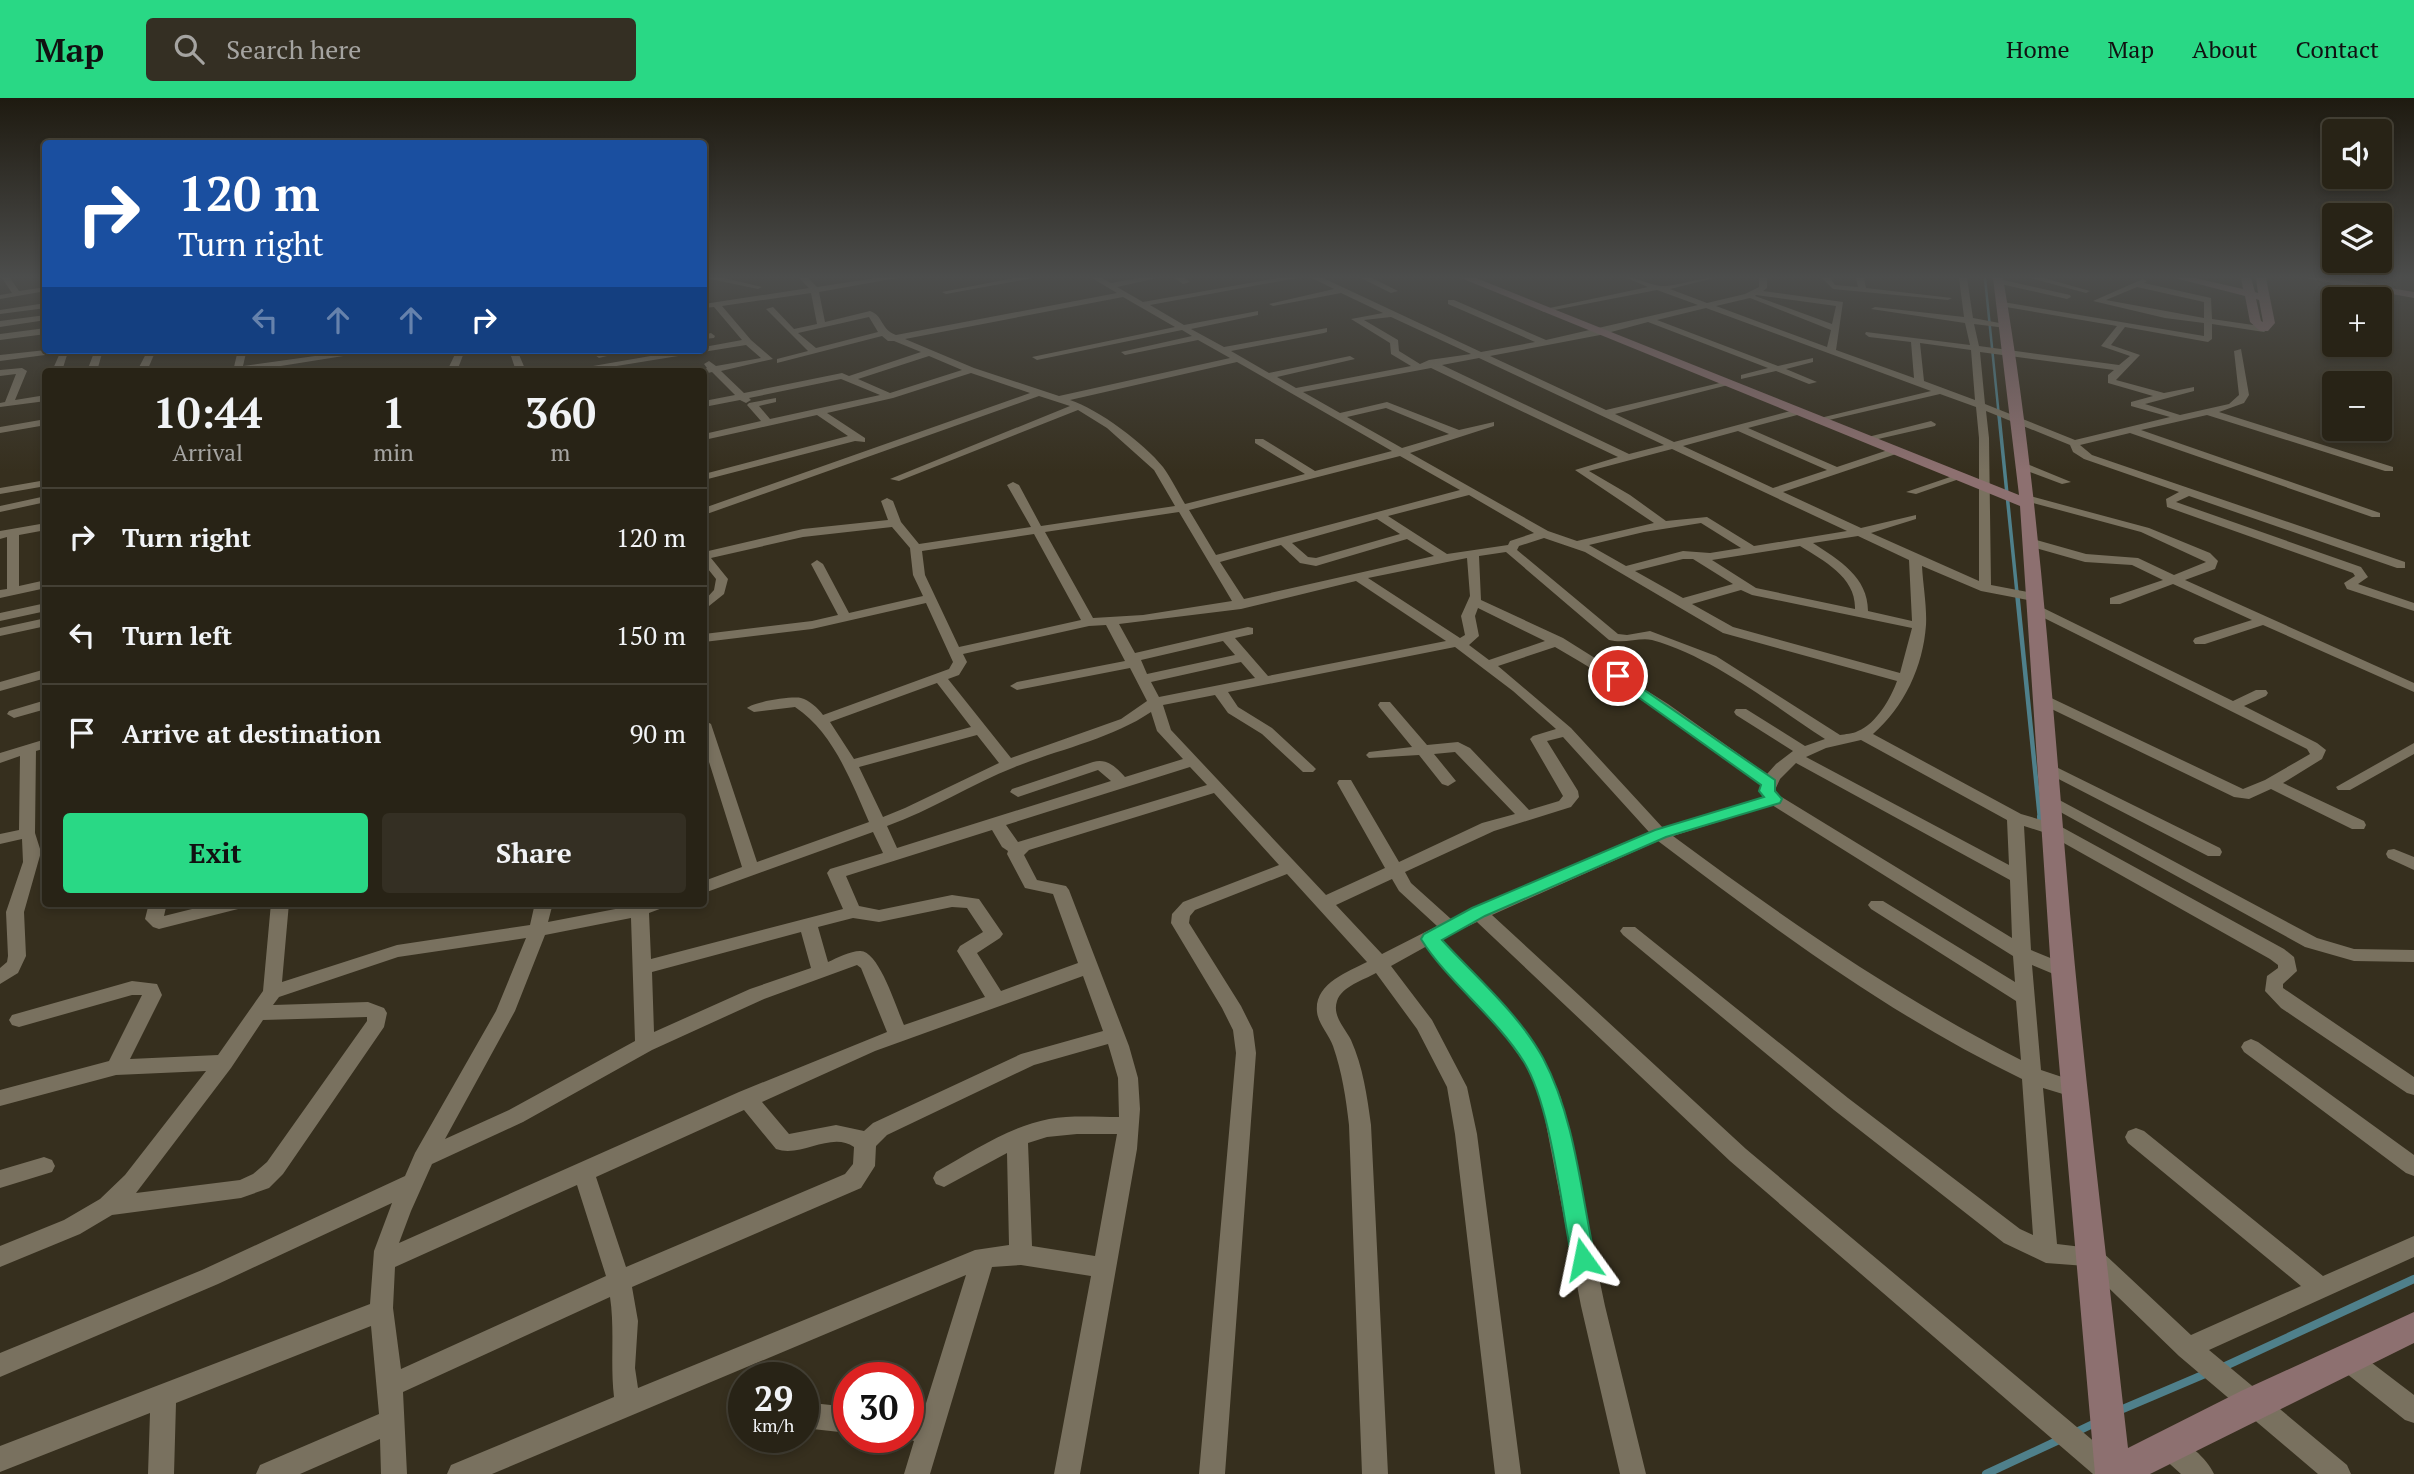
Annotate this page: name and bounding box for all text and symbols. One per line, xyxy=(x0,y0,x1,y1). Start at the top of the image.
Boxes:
search box xyxy=(146,18,636,81)
text: Map xyxy=(35,28,104,71)
icon: search xyxy=(170,30,208,68)
text: Search here xyxy=(226,32,361,66)
text: Home xyxy=(2006,33,2070,65)
text: Map xyxy=(2108,33,2154,65)
text: About xyxy=(2192,33,2258,65)
text: Contact xyxy=(2296,33,2379,65)
map controls xyxy=(2322,119,2392,441)
button: sound xyxy=(2322,119,2392,189)
text: 120 m xyxy=(178,160,320,225)
icon: right xyxy=(63,168,154,259)
button: layers xyxy=(2322,203,2392,273)
text: Turn right xyxy=(178,223,324,265)
button: + xyxy=(2322,287,2392,357)
icon: left xyxy=(246,301,284,339)
icon: ahead xyxy=(319,301,357,339)
icon: ahead xyxy=(392,301,430,339)
icon: right xyxy=(465,301,503,339)
button: − xyxy=(2322,371,2392,441)
text: 10:44 xyxy=(153,384,262,440)
text: 1 xyxy=(382,384,405,440)
text: 360 xyxy=(525,384,596,440)
text: Arrival xyxy=(172,437,243,468)
text: min xyxy=(373,437,414,468)
text: m xyxy=(550,437,570,468)
icon: right xyxy=(63,518,101,556)
text: Turn right xyxy=(122,520,251,554)
text: 120 m xyxy=(616,520,686,554)
icon: left xyxy=(63,616,101,654)
text: Turn left xyxy=(122,618,232,652)
text: 150 m xyxy=(616,618,686,652)
pin xyxy=(1588,646,1648,706)
icon: arrive xyxy=(1599,657,1637,695)
icon: arrive xyxy=(63,714,101,752)
text: Arrive at destination xyxy=(122,716,381,750)
text: 90 m xyxy=(630,716,686,750)
button: Exit xyxy=(63,813,368,893)
button: Share xyxy=(382,813,686,893)
position arrow xyxy=(1546,1222,1620,1296)
speed limit sign: 30 xyxy=(833,1362,924,1453)
text: 29 xyxy=(754,1375,793,1421)
text: km/h xyxy=(753,1413,794,1437)

